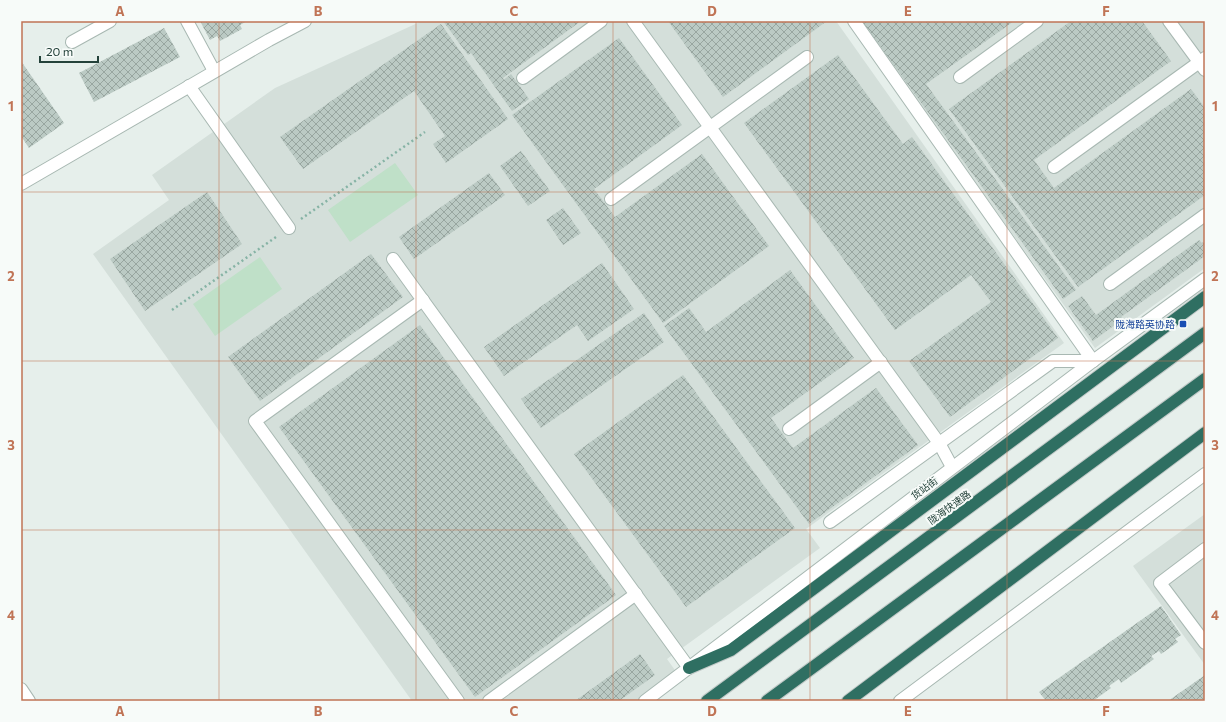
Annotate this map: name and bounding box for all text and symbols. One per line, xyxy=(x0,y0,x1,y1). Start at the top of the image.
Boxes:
text: A xyxy=(115,3,125,19)
text: B xyxy=(314,3,323,19)
text: C xyxy=(510,3,519,19)
text: D xyxy=(707,3,717,19)
text: E xyxy=(904,3,912,19)
text: F xyxy=(1102,3,1110,19)
scale bar xyxy=(40,38,98,64)
text: 20 m xyxy=(46,44,73,58)
text: 1 xyxy=(8,98,14,114)
text: 1 xyxy=(1212,98,1218,114)
text: 2 xyxy=(7,268,15,284)
text: 2 xyxy=(1211,268,1219,284)
place label: 陇海路英协路 xyxy=(1115,318,1175,330)
marker: 陇海路英协路 xyxy=(1178,319,1188,329)
text: 3 xyxy=(7,437,15,453)
text: 3 xyxy=(1211,437,1219,453)
street label: 货站街 xyxy=(908,474,940,502)
street label: 陇海快速路 xyxy=(925,487,973,527)
text: 4 xyxy=(7,607,15,623)
text: 4 xyxy=(1211,607,1219,623)
text: A xyxy=(115,703,125,719)
text: B xyxy=(314,703,323,719)
text: C xyxy=(510,703,519,719)
text: D xyxy=(707,703,717,719)
text: E xyxy=(904,703,912,719)
text: F xyxy=(1102,703,1110,719)

